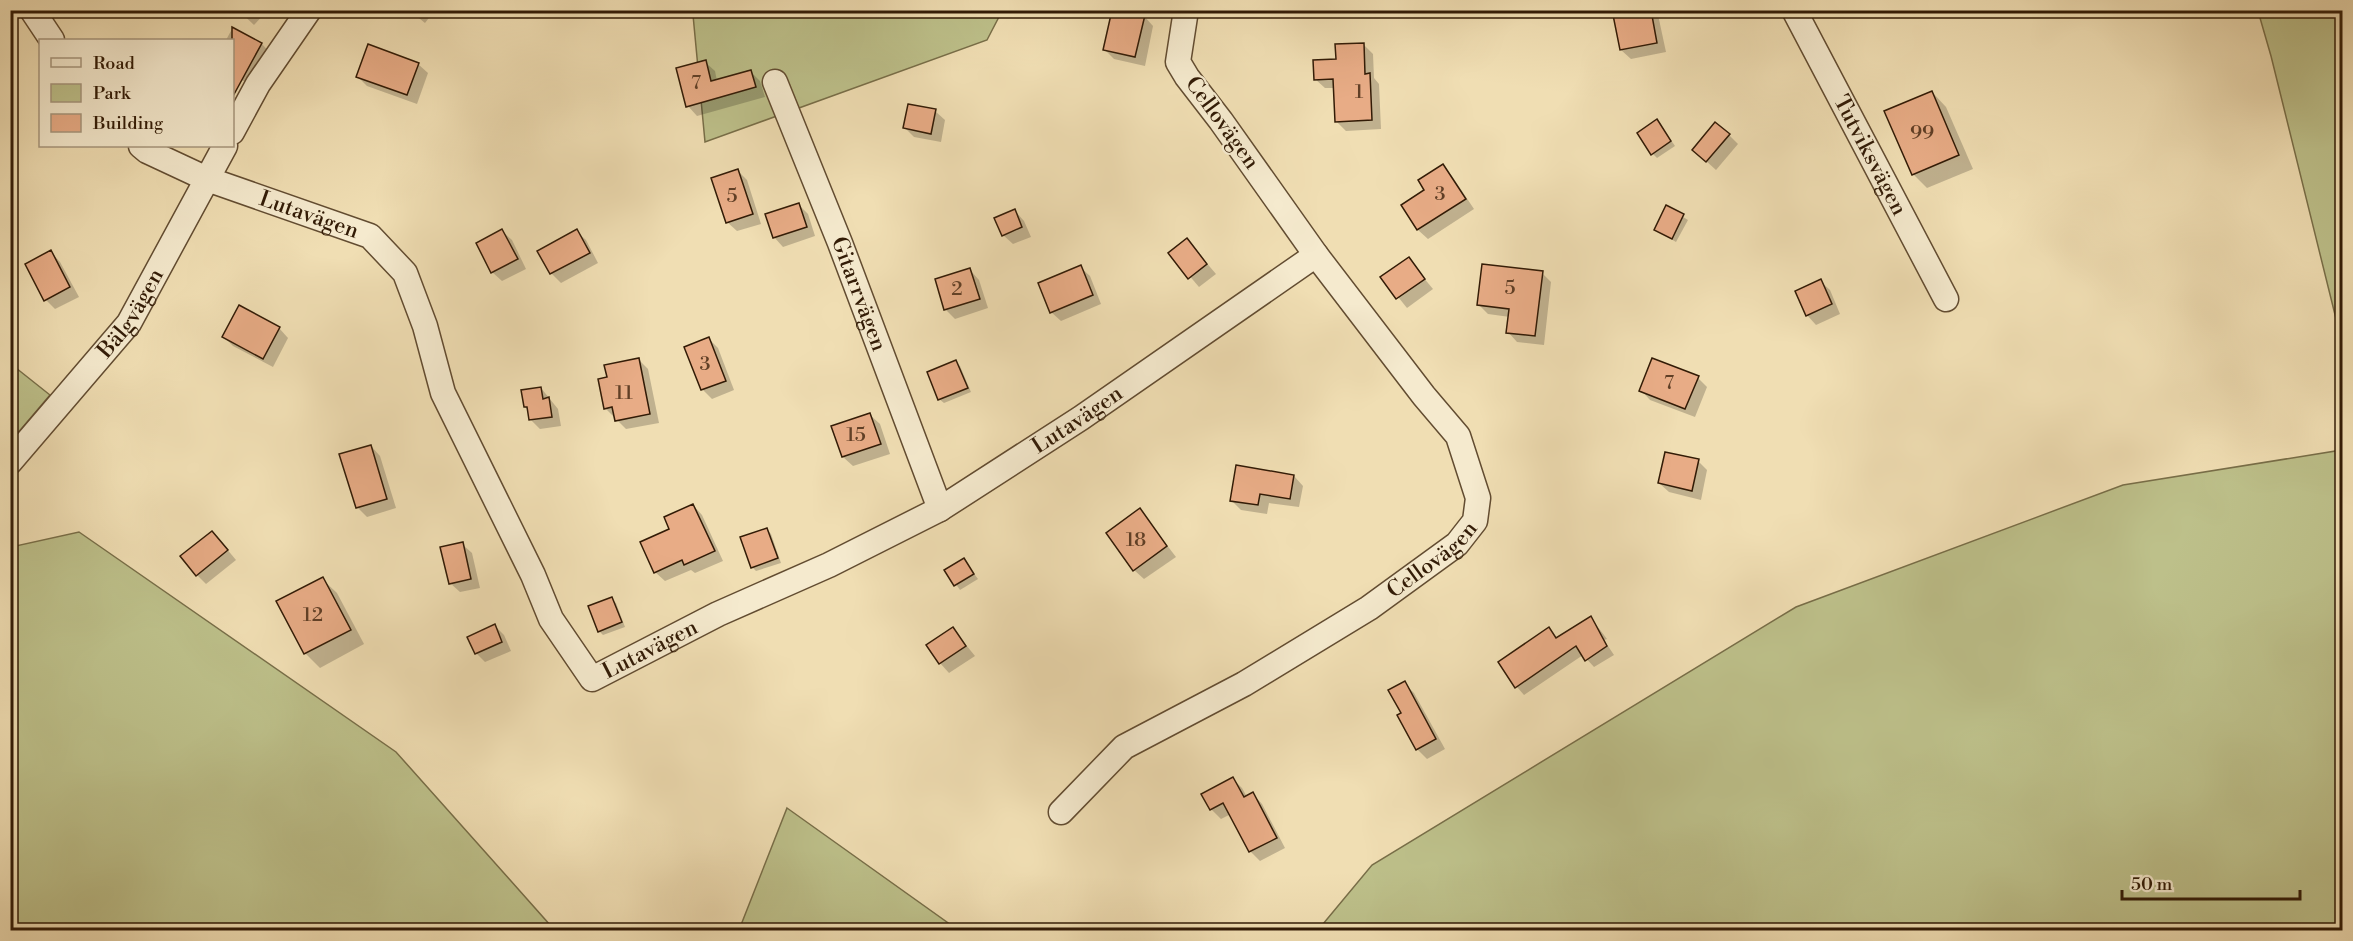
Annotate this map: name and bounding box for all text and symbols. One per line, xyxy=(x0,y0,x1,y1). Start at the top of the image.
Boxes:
legend xyxy=(39,39,234,147)
text: Road xyxy=(93,52,136,75)
house number: 7 xyxy=(691,71,701,96)
street label: Cellovägen xyxy=(1179,71,1265,175)
house number: 1 xyxy=(1355,80,1364,105)
text: Park xyxy=(93,82,132,105)
street label: Tutviksvägen xyxy=(1828,90,1913,220)
text: Building xyxy=(92,112,164,135)
house number: 99 xyxy=(1910,121,1934,146)
house number: 3 xyxy=(1434,182,1446,207)
house number: 5 xyxy=(726,184,738,209)
street label: Lutavägen xyxy=(256,185,362,244)
street label: Gitarrvägen xyxy=(825,233,893,355)
street label: Bälgvägen xyxy=(91,264,169,364)
house number: 5 xyxy=(1504,276,1516,301)
house number: 2 xyxy=(951,277,963,302)
house number: 3 xyxy=(699,352,711,377)
house number: 7 xyxy=(1664,371,1674,396)
street label: Lutavägen xyxy=(1027,380,1128,460)
house number: 11 xyxy=(615,381,633,406)
house number: 15 xyxy=(846,423,866,448)
street label: Cellovägen xyxy=(1382,516,1483,604)
house number: 18 xyxy=(1126,528,1146,553)
house number: 12 xyxy=(303,603,323,628)
street label: Lutavägen xyxy=(598,613,702,685)
scale bar xyxy=(2122,863,2300,901)
text: 50 m xyxy=(2131,873,2173,896)

